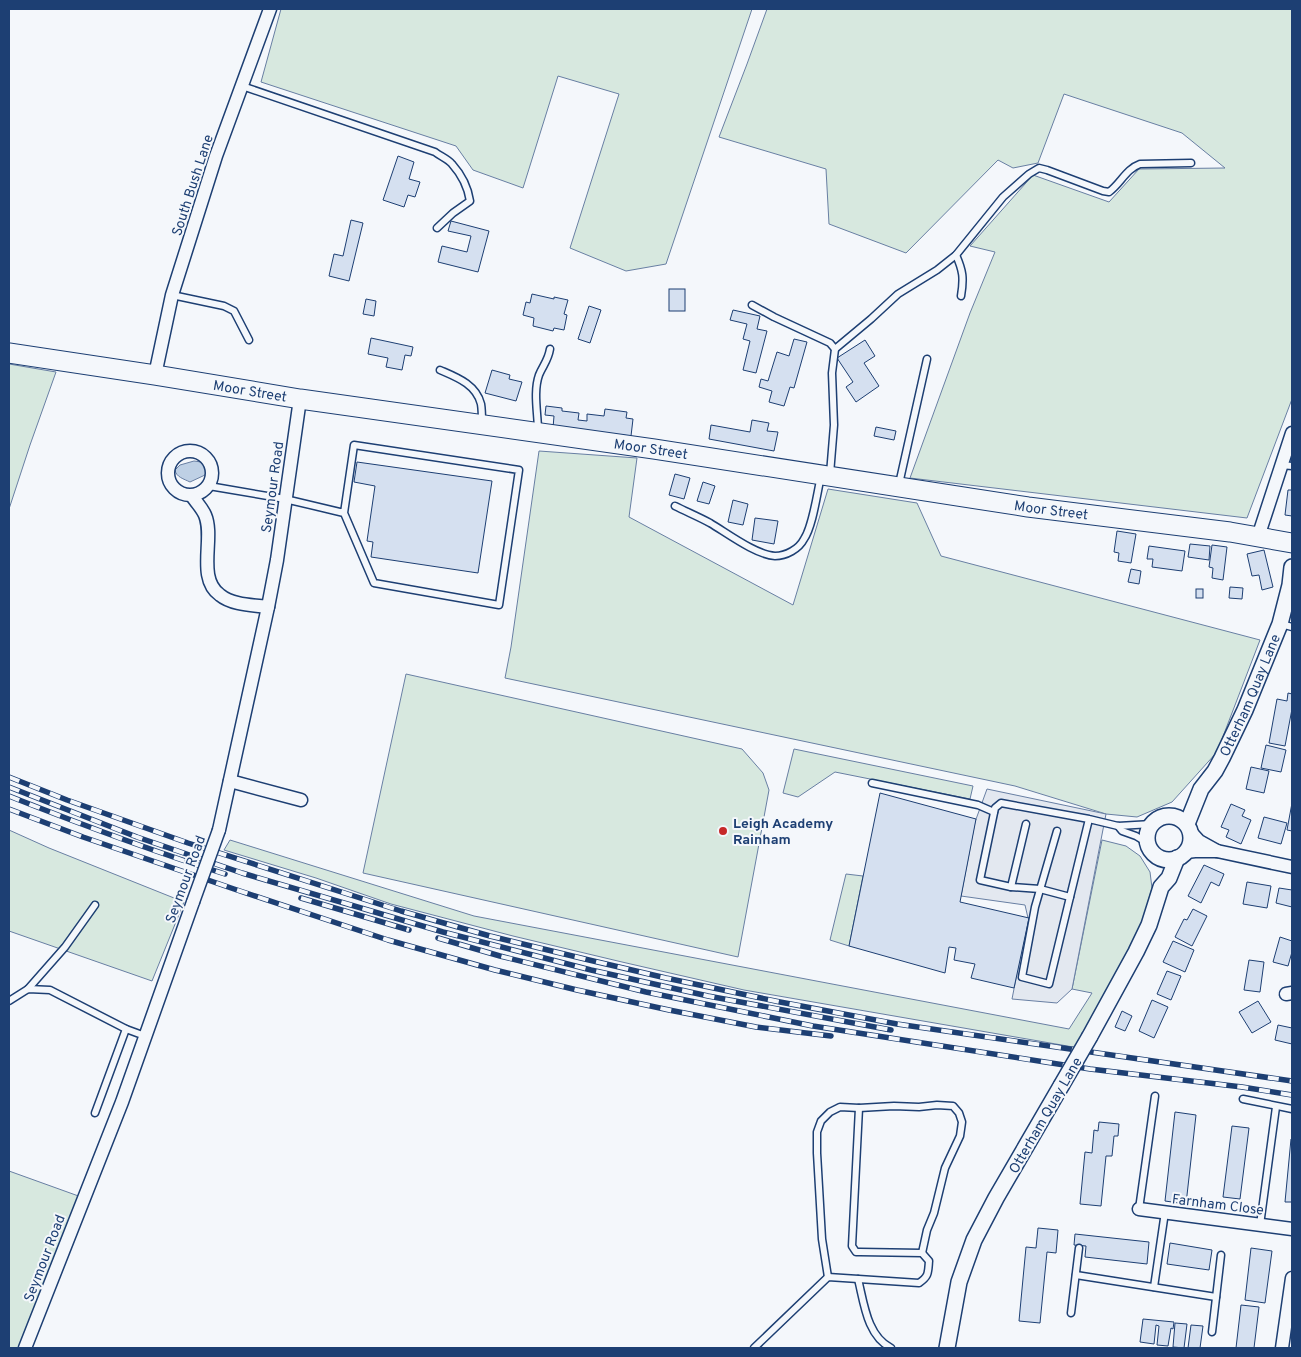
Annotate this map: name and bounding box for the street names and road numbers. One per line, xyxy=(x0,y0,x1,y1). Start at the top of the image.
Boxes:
street label: South Bush Lane xyxy=(169,133,218,238)
street label: Moor Street xyxy=(212,378,288,407)
street label: Moor Street xyxy=(613,436,689,464)
street label: Seymour Road xyxy=(259,440,288,534)
street label: Moor Street xyxy=(1013,498,1089,524)
street label: Otterham Quay Lane xyxy=(1217,632,1285,760)
street label: Seymour Road xyxy=(163,833,210,926)
street label: Otterham Quay Lane xyxy=(1006,1055,1087,1177)
street label: Farnham Close xyxy=(1171,1191,1265,1220)
street label: Seymour Road xyxy=(21,1213,70,1305)

